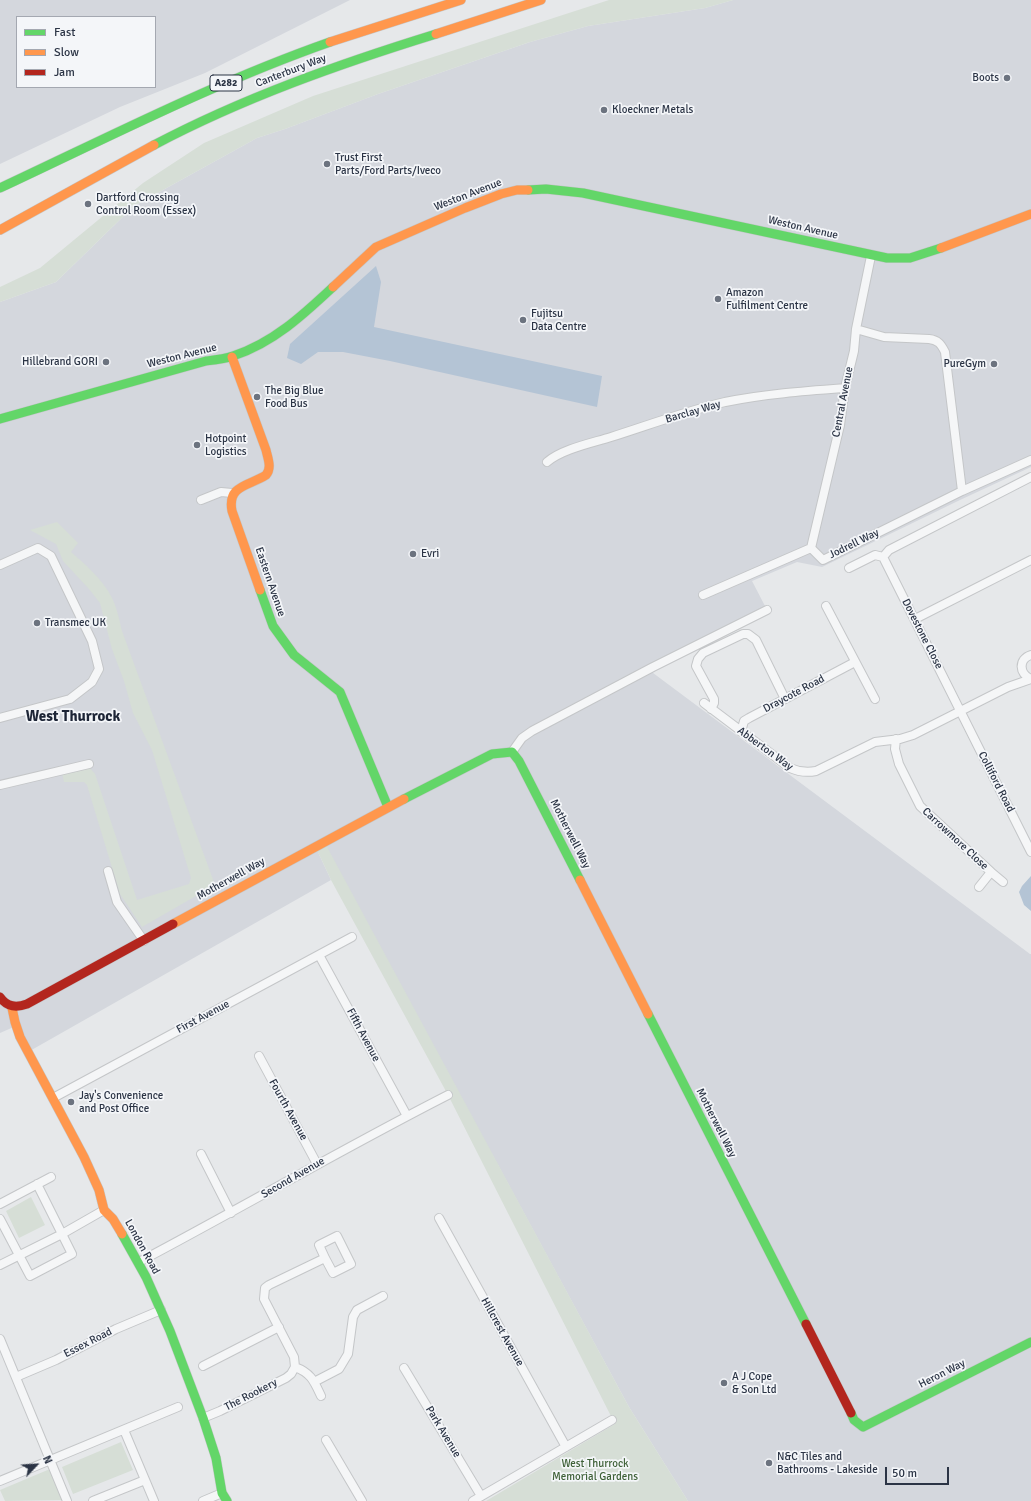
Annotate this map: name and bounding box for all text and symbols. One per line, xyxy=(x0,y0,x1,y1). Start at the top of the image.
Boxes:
legend xyxy=(16,16,156,88)
text: Fast xyxy=(54,25,75,40)
text: Slow xyxy=(54,45,79,60)
street label: Canterbury Way xyxy=(254,51,328,91)
text: Jam xyxy=(54,65,75,80)
place label: Boots xyxy=(972,71,999,85)
marker: Boots xyxy=(1002,73,1012,83)
road number: A282 xyxy=(210,75,242,91)
place label: Kloeckner Metals xyxy=(612,103,693,117)
marker: Kloeckner Metals xyxy=(599,105,609,115)
place label: Trust First Parts/Ford Parts/Iveco xyxy=(335,151,441,177)
marker: Trust First Parts/Ford Parts/Iveco xyxy=(322,159,332,169)
street label: Weston Avenue xyxy=(432,176,504,214)
place label: Dartford Crossing Control Room (Essex) xyxy=(96,191,196,217)
marker: Dartford Crossing Control Room (Essex) xyxy=(83,199,93,209)
street label: Weston Avenue xyxy=(767,214,839,242)
place label: Amazon Fulfilment Centre xyxy=(726,286,808,312)
marker: Amazon Fulfilment Centre xyxy=(713,294,723,304)
place label: Fujitsu Data Centre xyxy=(531,307,587,333)
marker: Fujitsu Data Centre xyxy=(518,315,528,325)
street label: Weston Avenue xyxy=(146,341,218,371)
place label: Hillebrand GORI xyxy=(22,355,98,369)
marker: Hillebrand GORI xyxy=(101,357,111,367)
place label: PureGym xyxy=(944,357,986,371)
marker: PureGym xyxy=(989,359,999,369)
street label: Central Avenue xyxy=(830,366,856,438)
place label: The Big Blue Food Bus xyxy=(265,384,323,410)
marker: The Big Blue Food Bus xyxy=(252,392,262,402)
street label: Barclay Way xyxy=(664,398,722,426)
place label: Hotpoint Logistics xyxy=(205,432,247,458)
marker: Hotpoint Logistics xyxy=(192,440,202,450)
street label: Jodrell Way xyxy=(827,526,881,562)
street label: Eastern Avenue xyxy=(252,545,288,619)
place label: Evri xyxy=(421,547,439,561)
marker: Evri xyxy=(408,549,418,559)
street label: Dovestone Close xyxy=(899,597,945,671)
place label: Transmec UK xyxy=(45,616,106,630)
marker: Transmec UK xyxy=(32,618,42,628)
street label: Draycote Road xyxy=(761,672,827,716)
district label: West Thurrock xyxy=(26,708,120,726)
street label: Abberton Way xyxy=(735,724,795,774)
street label: Colliford Road xyxy=(975,749,1017,815)
street label: Motherwell Way xyxy=(547,797,593,871)
street label: Carrowmore Close xyxy=(919,805,991,873)
street label: Motherwell Way xyxy=(195,855,267,903)
street label: First Avenue xyxy=(174,997,232,1037)
street label: Fifth Avenue xyxy=(343,1006,383,1064)
street label: Fourth Avenue xyxy=(266,1077,310,1143)
street label: Motherwell Way xyxy=(693,1086,739,1160)
place label: Jay's Convenience and Post Office xyxy=(79,1089,163,1115)
marker: Jay's Convenience and Post Office xyxy=(66,1097,76,1107)
street label: Second Avenue xyxy=(259,1155,327,1201)
street label: London Road xyxy=(122,1217,162,1277)
street label: Hillcrest Avenue xyxy=(478,1295,526,1369)
street label: Essex Road xyxy=(62,1325,114,1361)
street label: Heron Way xyxy=(917,1357,967,1391)
place label: A J Cope & Son Ltd xyxy=(732,1370,776,1396)
street label: The Rookery xyxy=(222,1376,280,1414)
marker: A J Cope & Son Ltd xyxy=(719,1378,729,1388)
street label: Park Avenue xyxy=(422,1404,464,1460)
north arrow xyxy=(16,1445,56,1485)
place label: N&C Tiles and Bathrooms - Lakeside xyxy=(777,1450,878,1476)
text: N xyxy=(40,1454,55,1466)
park label: West Thurrock Memorial Gardens xyxy=(552,1457,638,1483)
marker: N&C Tiles and Bathrooms - Lakeside xyxy=(764,1458,774,1468)
scale bar xyxy=(887,1459,951,1485)
text: 50 m xyxy=(892,1466,917,1481)

